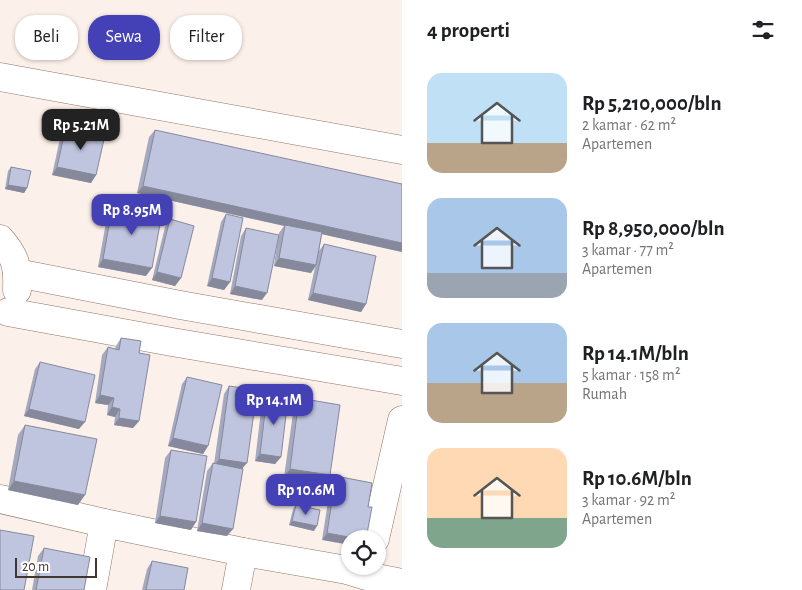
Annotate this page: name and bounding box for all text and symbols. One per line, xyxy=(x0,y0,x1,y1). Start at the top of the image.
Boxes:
chip: Beli xyxy=(15,15,78,60)
chip: Sewa xyxy=(88,15,160,60)
chip: Filter xyxy=(170,15,242,60)
icon: filters xyxy=(749,16,777,44)
text: 4 properti xyxy=(427,20,510,41)
icon: home xyxy=(467,93,527,153)
text: Rp 5,210,000/bln xyxy=(582,93,722,114)
pin: Rp 5.21M xyxy=(29,108,133,151)
text: Rp 5.21M xyxy=(53,117,109,133)
text: 2 kamar · 62 m² xyxy=(582,117,676,133)
text: Apartemen xyxy=(582,136,652,152)
pin: Rp 8.95M xyxy=(80,194,184,236)
text: Rp 8.95M xyxy=(103,202,161,218)
icon: home xyxy=(467,218,527,278)
text: Rp 8,950,000/bln xyxy=(582,218,725,239)
text: 3 kamar · 77 m² xyxy=(582,242,674,258)
text: Apartemen xyxy=(582,261,652,277)
icon: home xyxy=(467,343,527,403)
text: Rp 14.1M/bln xyxy=(582,343,689,364)
text: 5 kamar · 158 m² xyxy=(582,367,680,383)
pin: Rp 14.1M xyxy=(222,384,326,426)
text: Rumah xyxy=(582,386,627,402)
text: Rp 14.1M xyxy=(246,392,302,408)
icon: home xyxy=(467,468,527,528)
text: Rp 10.6M/bln xyxy=(582,468,692,489)
pin: Rp 10.6M xyxy=(254,474,358,516)
text: Rp 10.6M xyxy=(277,482,335,498)
text: 3 kamar · 92 m² xyxy=(582,492,675,508)
text: Apartemen xyxy=(582,511,652,527)
map controls xyxy=(341,530,386,575)
button: locate xyxy=(341,530,386,575)
scale bar xyxy=(15,555,98,578)
text: 20 m xyxy=(22,560,49,574)

